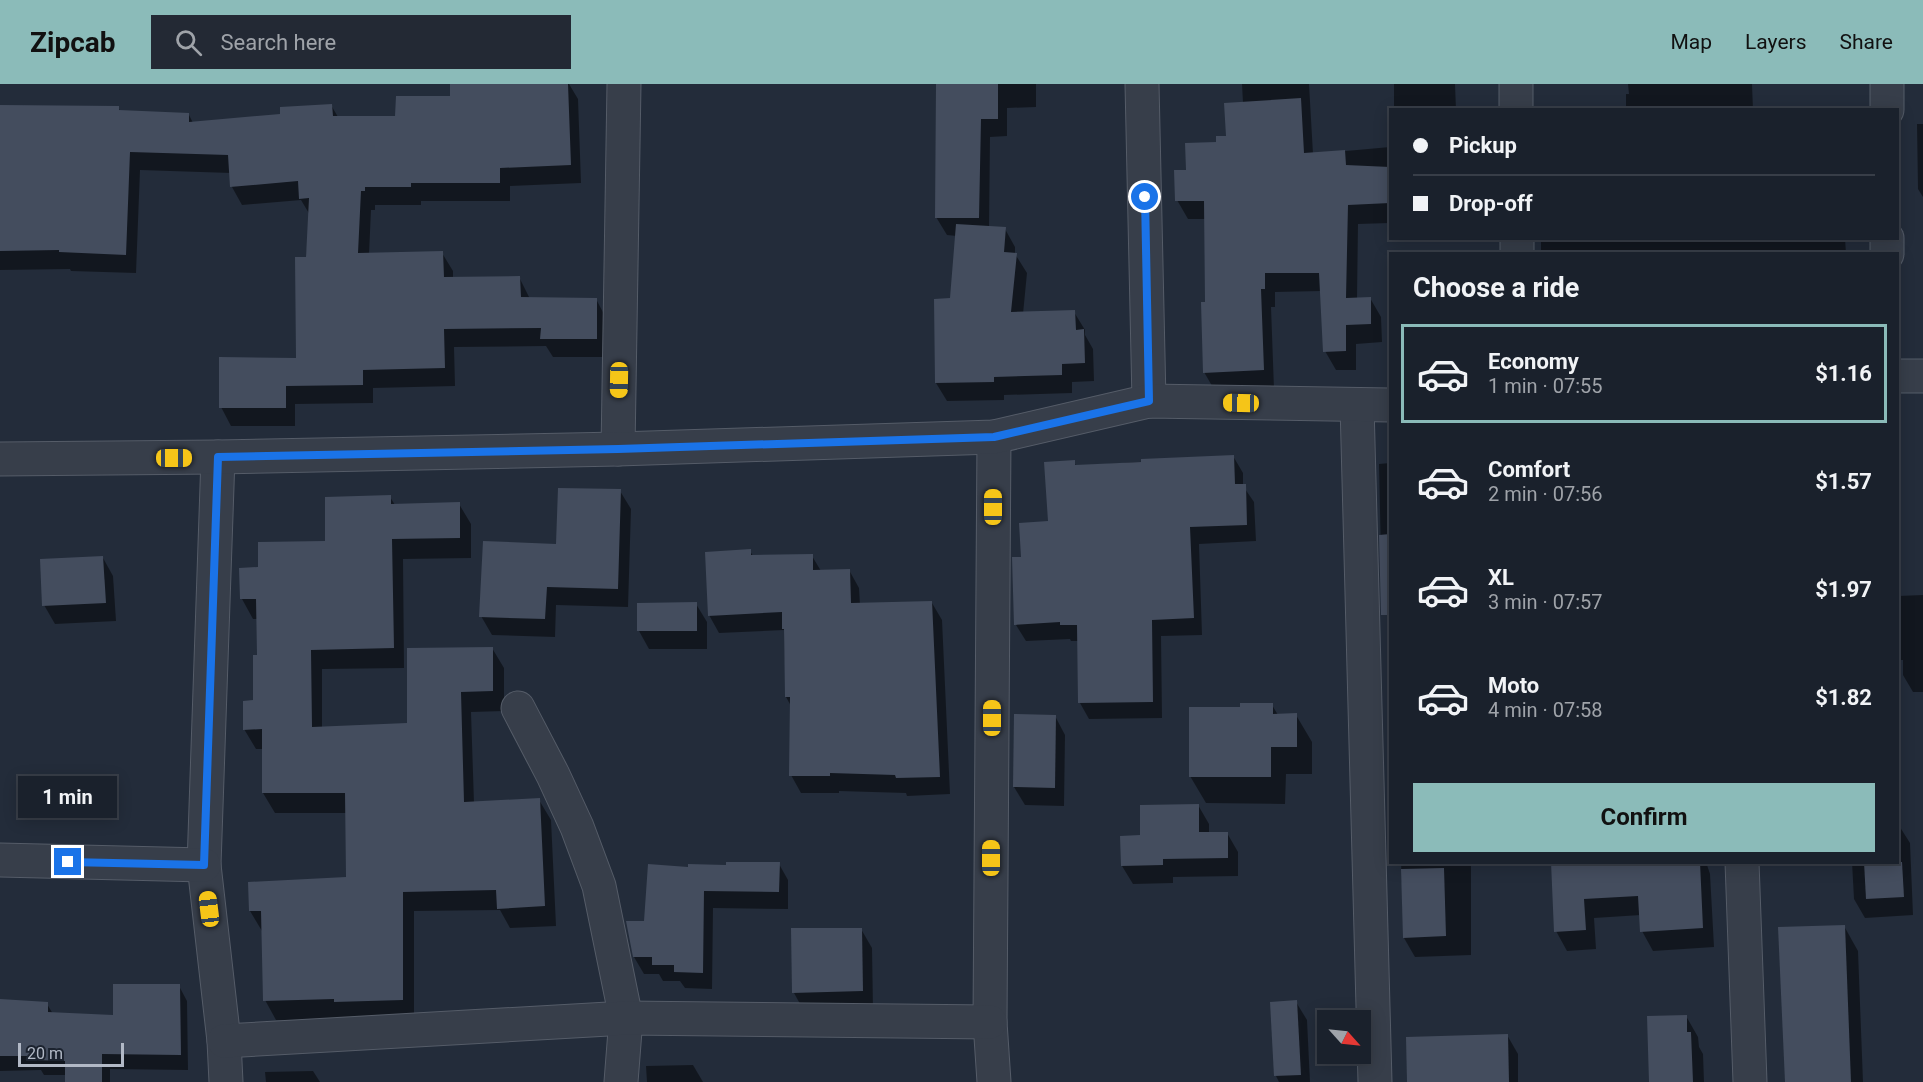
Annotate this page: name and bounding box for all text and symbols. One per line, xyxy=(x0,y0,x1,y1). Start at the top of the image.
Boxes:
search box xyxy=(151,15,571,69)
text: Zipcab xyxy=(30,26,115,59)
icon: search xyxy=(172,26,205,59)
text: Search here xyxy=(220,30,336,55)
text: Map xyxy=(1670,30,1712,54)
text: Layers xyxy=(1745,30,1806,54)
text: Share xyxy=(1839,30,1893,54)
text: Pickup xyxy=(1449,133,1517,158)
route start xyxy=(1131,183,1158,210)
text: Drop-off xyxy=(1449,191,1533,216)
text: Choose a ride xyxy=(1413,272,1579,304)
icon: car xyxy=(1416,347,1470,401)
text: Economy xyxy=(1488,349,1579,374)
text: $1.16 xyxy=(1815,361,1872,386)
car xyxy=(610,362,628,398)
text: 1 min · 07:55 xyxy=(1488,374,1603,398)
car xyxy=(1223,394,1259,412)
car xyxy=(156,449,192,467)
icon: car xyxy=(1416,455,1470,509)
text: Comfort xyxy=(1488,457,1570,482)
text: $1.57 xyxy=(1815,469,1872,494)
text: 2 min · 07:56 xyxy=(1488,482,1603,506)
car xyxy=(984,489,1002,525)
icon: car xyxy=(1416,563,1470,617)
text: XL xyxy=(1488,565,1514,590)
text: $1.97 xyxy=(1815,577,1872,602)
text: 3 min · 07:57 xyxy=(1488,590,1603,614)
icon: car xyxy=(1416,671,1470,725)
text: Moto xyxy=(1488,673,1539,698)
text: $1.82 xyxy=(1815,685,1872,710)
text: 4 min · 07:58 xyxy=(1488,698,1603,722)
car xyxy=(983,700,1001,736)
callout: 1 min xyxy=(19,775,118,817)
button: Confirm xyxy=(1413,783,1875,852)
text: 1 min xyxy=(42,785,93,809)
car xyxy=(982,840,1000,876)
route end xyxy=(54,848,81,875)
car xyxy=(198,890,220,928)
north arrow xyxy=(1317,1010,1371,1064)
map controls xyxy=(1317,1010,1371,1064)
scale bar xyxy=(18,1040,124,1068)
text: 20 m xyxy=(27,1044,63,1063)

